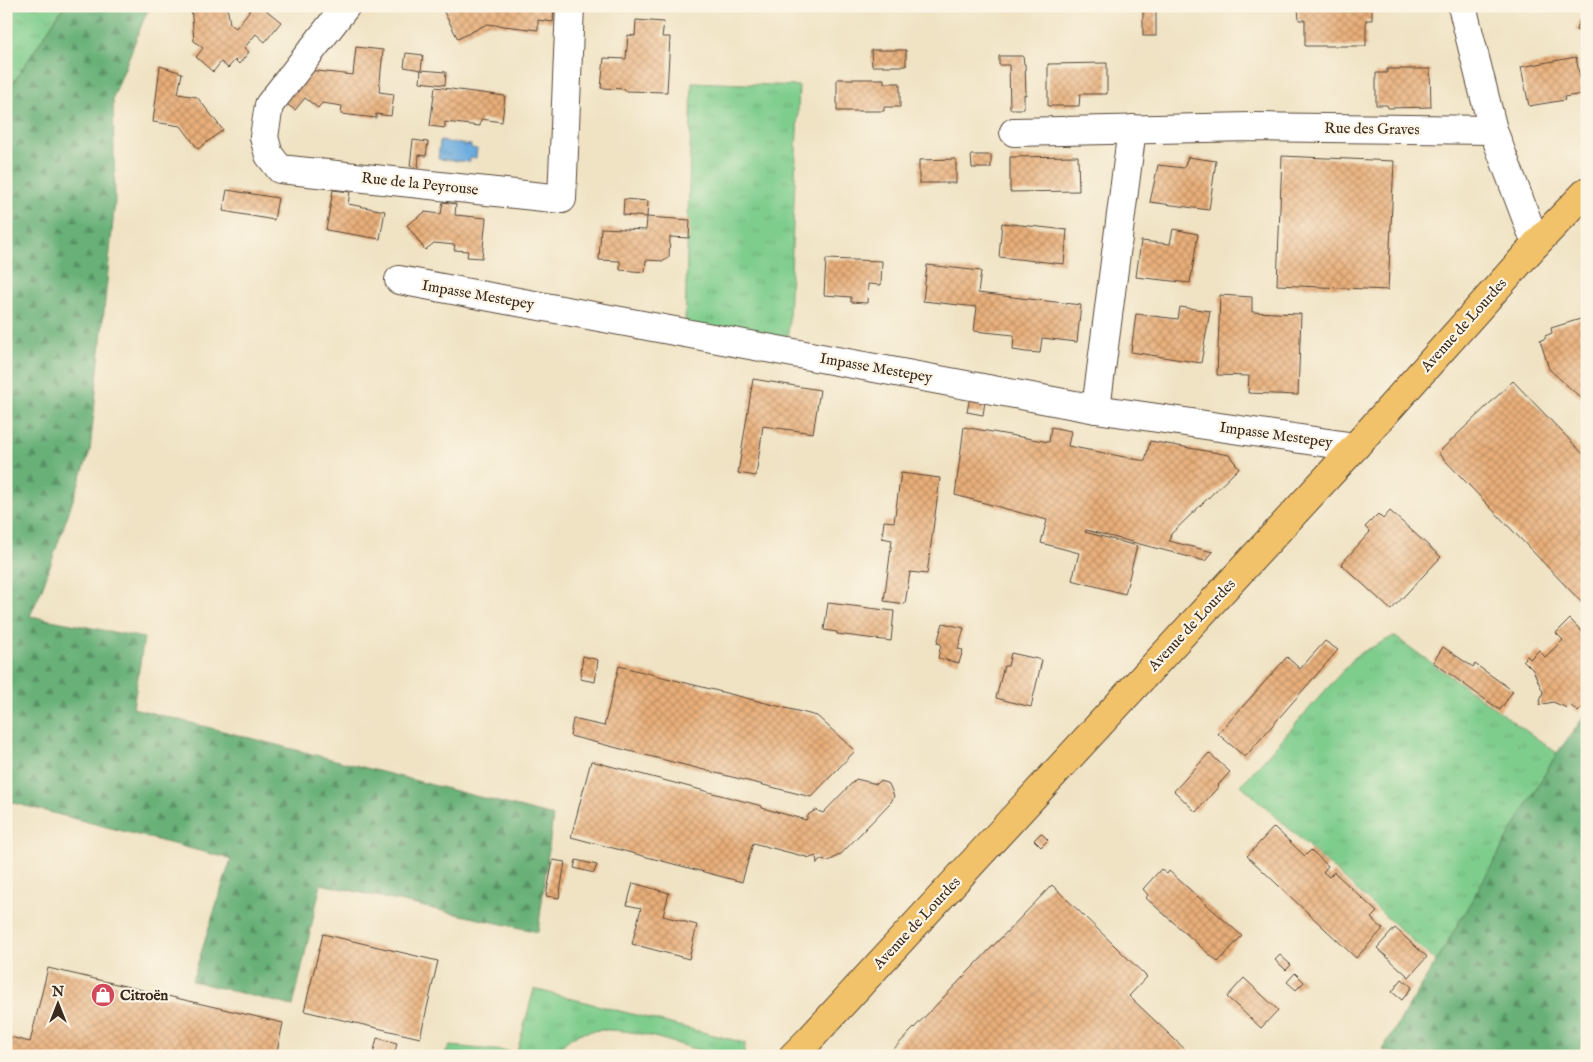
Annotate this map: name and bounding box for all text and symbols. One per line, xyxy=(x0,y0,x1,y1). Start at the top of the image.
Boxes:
street label: Rue des Graves xyxy=(1324,119,1420,139)
street label: Rue de la Peyrouse xyxy=(361,168,480,200)
street label: Avenue de Lourdes xyxy=(1416,274,1511,377)
street label: Impasse Mestepey xyxy=(420,276,536,314)
street label: Impasse Mestepey xyxy=(818,349,934,387)
street label: Impasse Mestepey xyxy=(1218,418,1334,452)
street label: Avenue de Lourdes xyxy=(1144,575,1240,676)
street label: Avenue de Lourdes xyxy=(869,873,965,974)
north arrow xyxy=(32,980,82,1030)
shop icon: Citroën xyxy=(90,982,116,1008)
text: N xyxy=(51,983,64,1001)
place label: Citroën xyxy=(120,986,168,1005)

